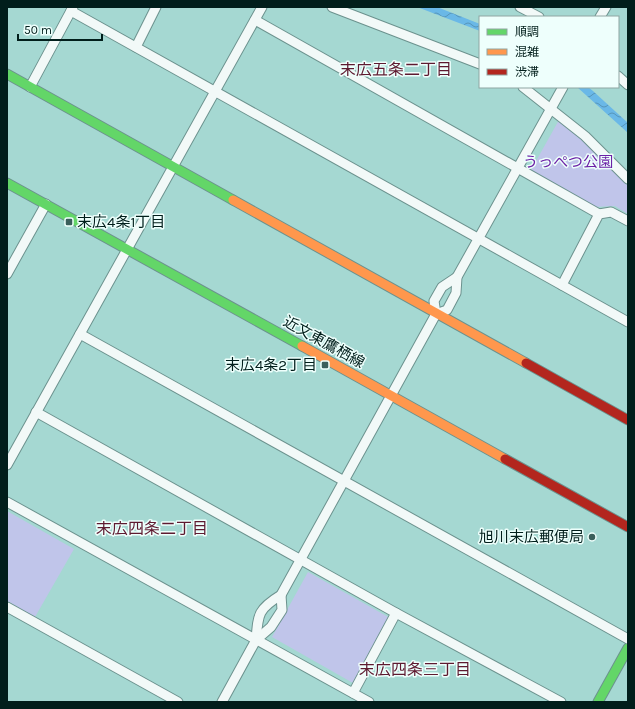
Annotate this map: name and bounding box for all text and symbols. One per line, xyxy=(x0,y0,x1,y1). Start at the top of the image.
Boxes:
scale bar xyxy=(18,16,102,42)
legend xyxy=(479,16,619,88)
text: 50 m xyxy=(24,23,52,37)
text: 順調 xyxy=(515,25,539,39)
text: 混雑 xyxy=(515,45,539,59)
district label: 末広五条二丁目 xyxy=(340,60,452,79)
text: 渋滞 xyxy=(515,65,539,79)
park label: うっぺつ公園 xyxy=(523,153,613,171)
place label: 末広4条1丁目 xyxy=(77,213,165,231)
marker: 末広4条1丁目 xyxy=(64,217,74,227)
street label: 近文東鷹栖線 xyxy=(280,312,368,372)
place label: 末広4条2丁目 xyxy=(225,356,317,374)
marker: 末広4条2丁目 xyxy=(320,360,330,370)
district label: 末広四条二丁目 xyxy=(96,519,208,538)
place label: 旭川末広郵便局 xyxy=(479,528,584,546)
marker: 旭川末広郵便局 xyxy=(587,532,597,542)
district label: 末広四条三丁目 xyxy=(359,660,471,679)

